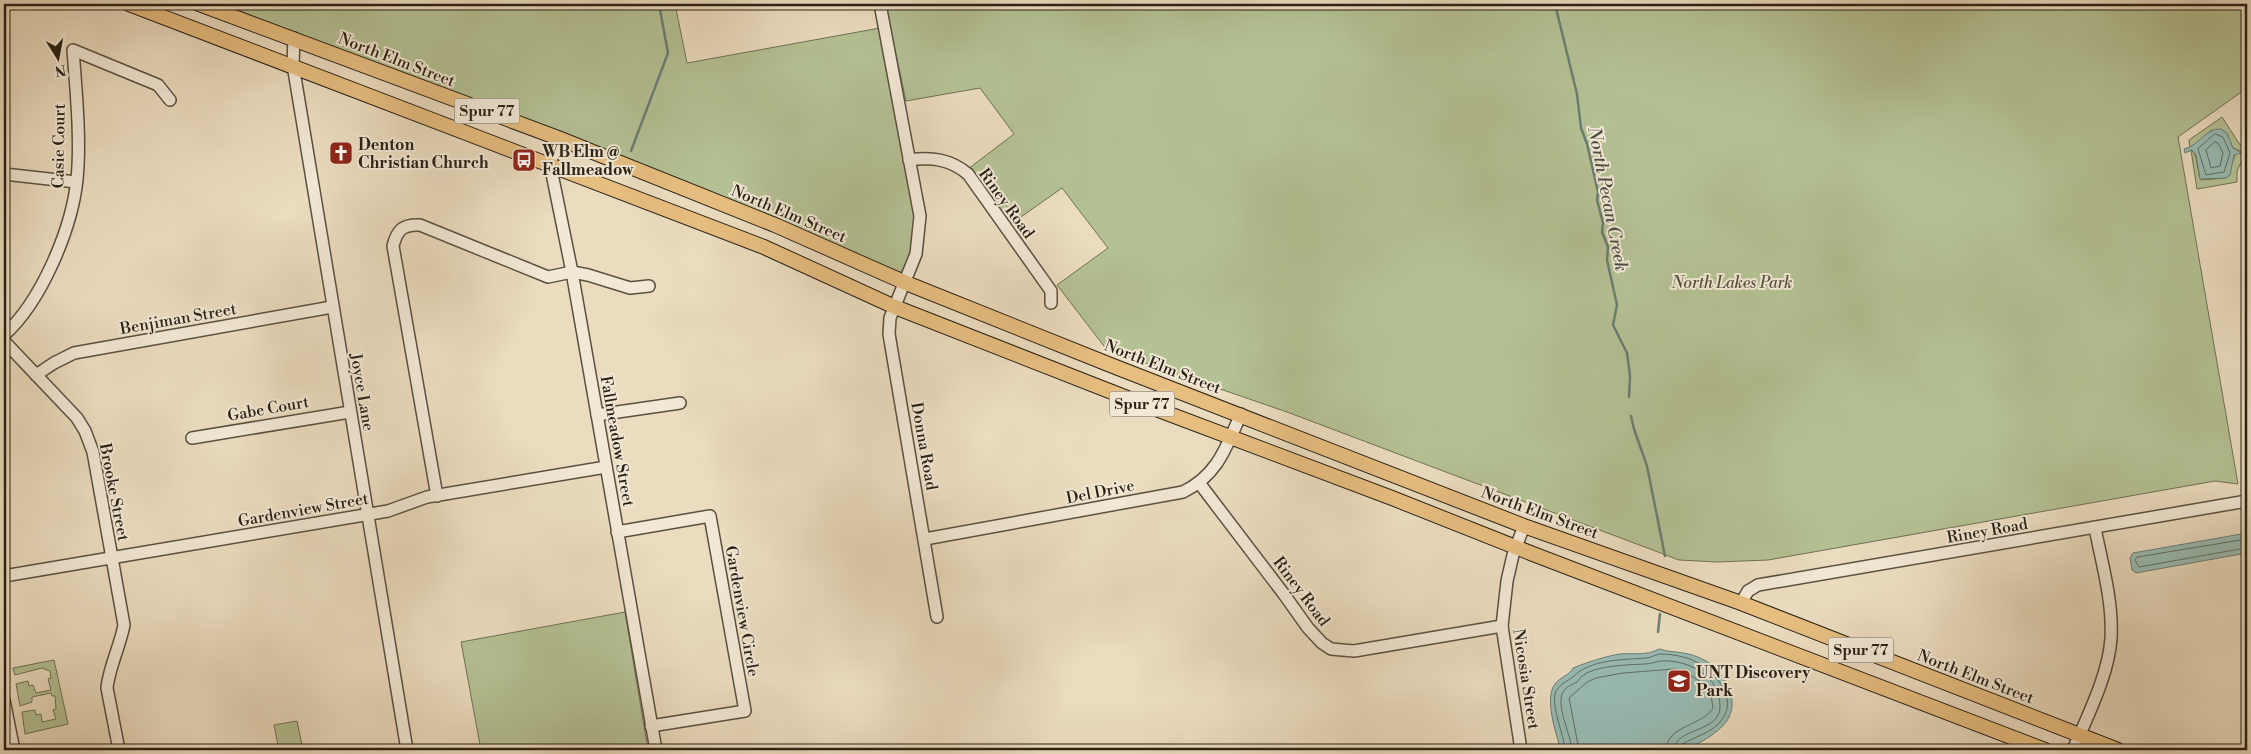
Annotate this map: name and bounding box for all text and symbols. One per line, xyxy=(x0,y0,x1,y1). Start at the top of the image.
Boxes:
street label: North Elm Street xyxy=(335,29,458,91)
north arrow xyxy=(32,32,82,82)
text: N xyxy=(53,60,67,80)
road number: Spur 77 xyxy=(454,98,520,124)
street label: Casie Court xyxy=(48,103,70,189)
water label: North Pecan Creek xyxy=(1582,124,1633,273)
place label: Denton Christian Church xyxy=(358,135,489,173)
church icon: Denton Christian Church xyxy=(328,140,354,166)
place label: WB Elm @ Fallmeadow xyxy=(541,142,634,180)
bus stop icon: WB Elm @ Fallmeadow xyxy=(511,147,537,173)
street label: Riney Road xyxy=(974,165,1038,243)
street label: North Elm Street xyxy=(728,181,850,247)
park label: North Lakes Park xyxy=(1671,273,1792,293)
street label: Benjiman Street xyxy=(117,299,238,339)
street label: North Elm Street xyxy=(1101,336,1224,398)
street label: Joyce Lane xyxy=(345,351,379,433)
street label: Fallmeadow Street xyxy=(596,374,638,509)
street label: Gabe Court xyxy=(226,392,311,426)
road number: Spur 77 xyxy=(1110,392,1174,416)
street label: Donna Road xyxy=(906,401,942,492)
street label: Brooke Street xyxy=(95,441,133,543)
street label: Del Drive xyxy=(1064,476,1136,508)
street label: North Elm Street xyxy=(1478,482,1601,544)
street label: Gardenview Street xyxy=(236,489,370,531)
street label: Riney Road xyxy=(1945,514,2029,548)
street label: Gardenview Circle xyxy=(721,544,763,678)
street label: Riney Road xyxy=(1269,553,1334,630)
street label: Nicosia Street xyxy=(1508,628,1544,731)
road number: Spur 77 xyxy=(1828,638,1894,662)
street label: North Elm Street xyxy=(1914,646,2037,708)
place label: UNT Discovery Park xyxy=(1696,663,1811,701)
school or university icon: UNT Discovery Park xyxy=(1666,668,1692,694)

